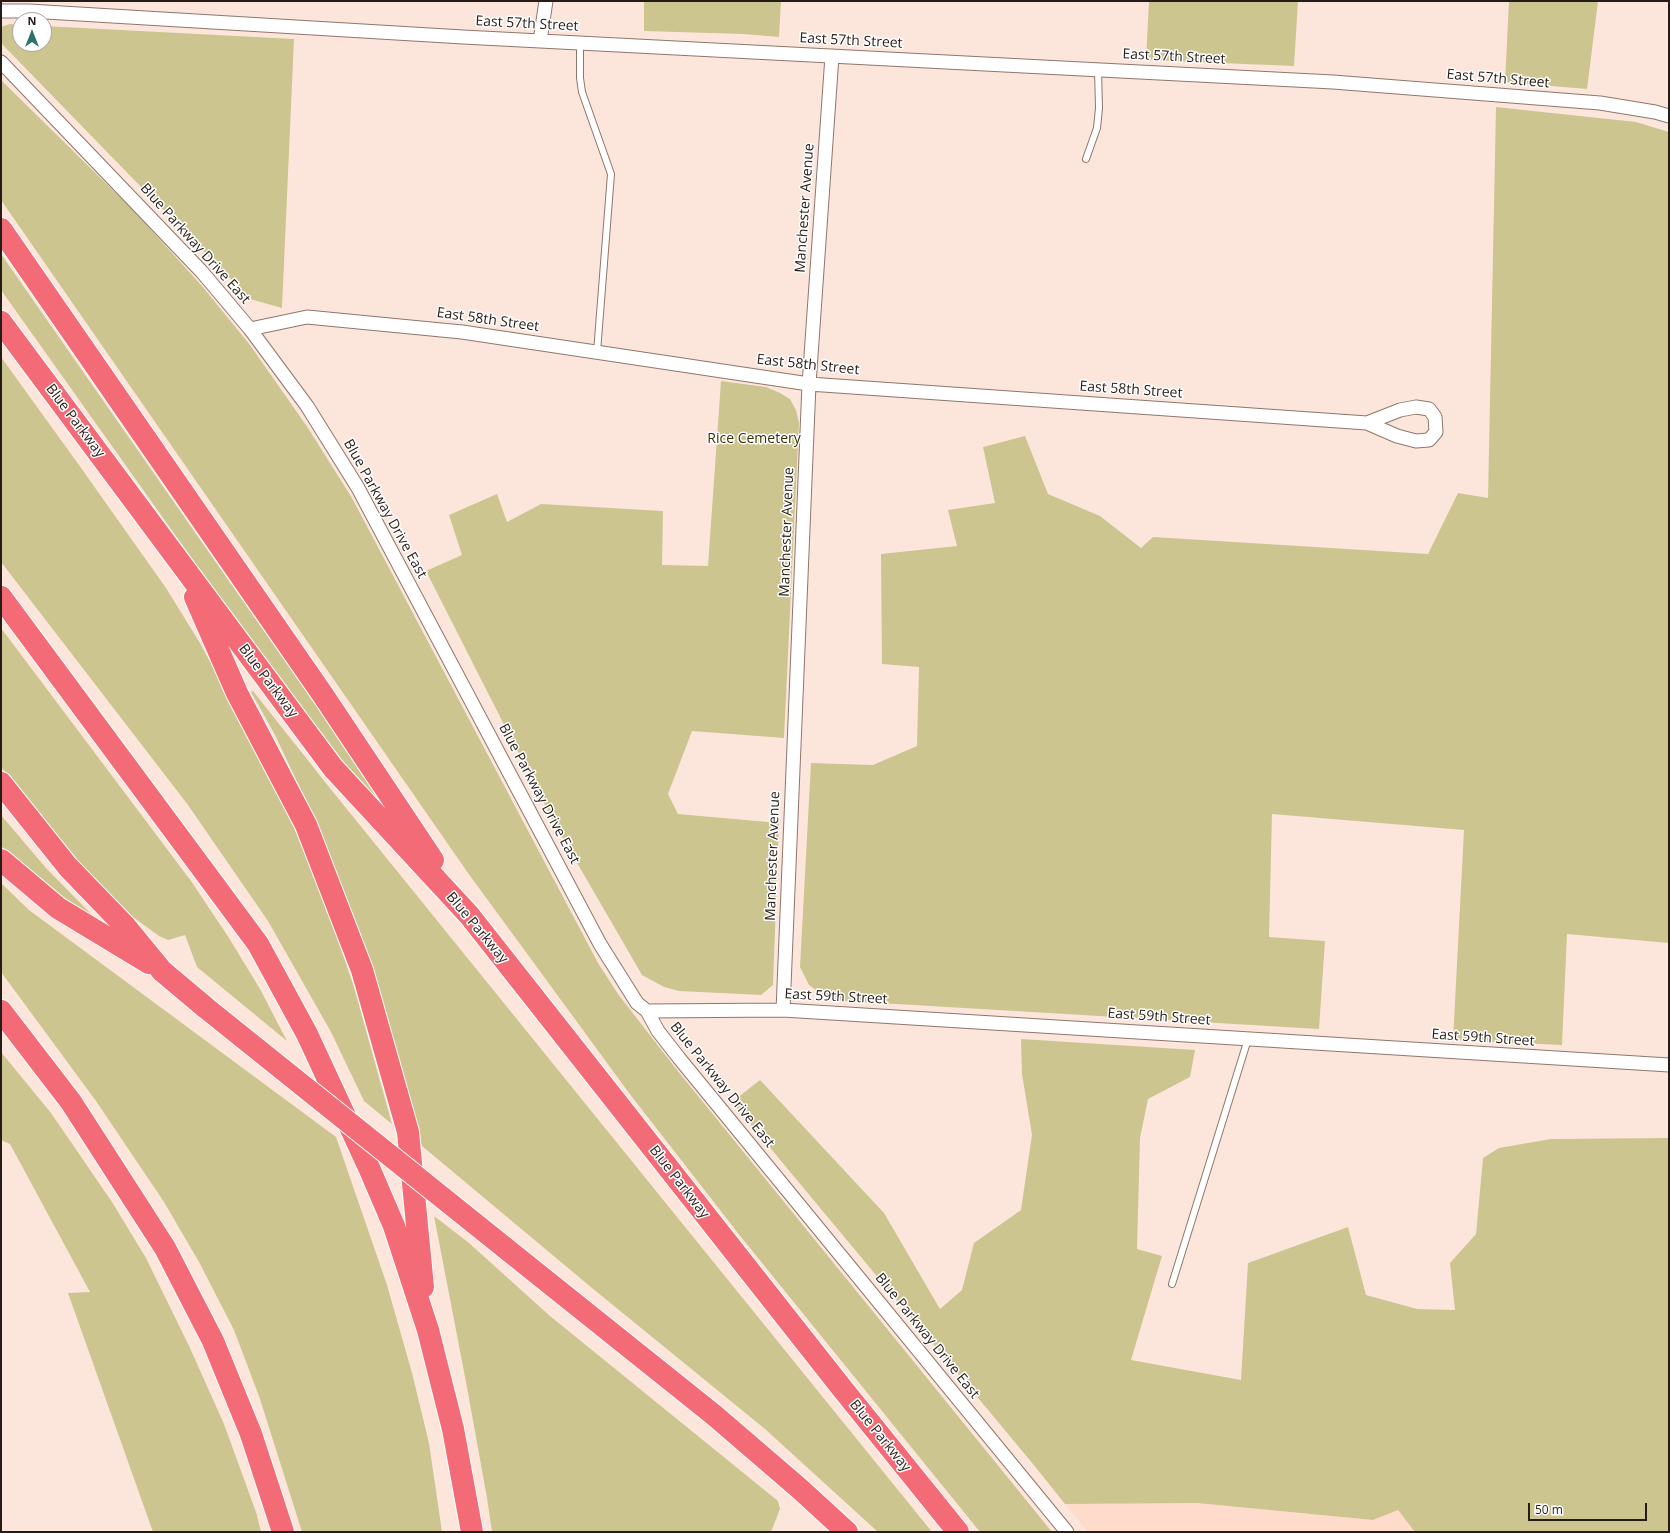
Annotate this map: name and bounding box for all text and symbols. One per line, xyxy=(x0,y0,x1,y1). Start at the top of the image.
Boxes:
north arrow xyxy=(12,12,52,52)
text: N xyxy=(28,13,36,28)
street label: East 57th Street xyxy=(475,13,579,35)
street label: East 57th Street xyxy=(799,30,903,52)
street label: East 57th Street xyxy=(1122,46,1226,68)
street label: East 57th Street xyxy=(1446,66,1550,92)
street label: Manchester Avenue xyxy=(792,143,818,273)
street label: Blue Parkway Drive East xyxy=(136,180,254,308)
street label: East 58th Street xyxy=(436,305,540,335)
street label: East 58th Street xyxy=(756,351,860,379)
street label: East 58th Street xyxy=(1079,378,1183,402)
street label: Blue Parkway xyxy=(42,381,108,461)
park label: Rice Cemetery xyxy=(707,431,801,447)
street label: Blue Parkway Drive East xyxy=(340,437,430,581)
street label: Manchester Avenue xyxy=(776,467,798,597)
street label: Blue Parkway xyxy=(235,641,301,721)
street label: Blue Parkway Drive East xyxy=(495,721,583,867)
street label: Manchester Avenue xyxy=(762,791,784,921)
street label: Blue Parkway xyxy=(442,889,512,967)
street label: East 59th Street xyxy=(784,986,888,1008)
street label: East 59th Street xyxy=(1107,1005,1211,1029)
street label: Blue Parkway Drive East xyxy=(666,1019,778,1151)
street label: East 59th Street xyxy=(1431,1026,1535,1050)
street label: Blue Parkway xyxy=(645,1142,713,1222)
street label: Blue Parkway Drive East xyxy=(871,1270,983,1402)
street label: Blue Parkway xyxy=(846,1397,914,1475)
scale bar xyxy=(1530,1495,1649,1521)
text: 50 m xyxy=(1535,1501,1563,1518)

